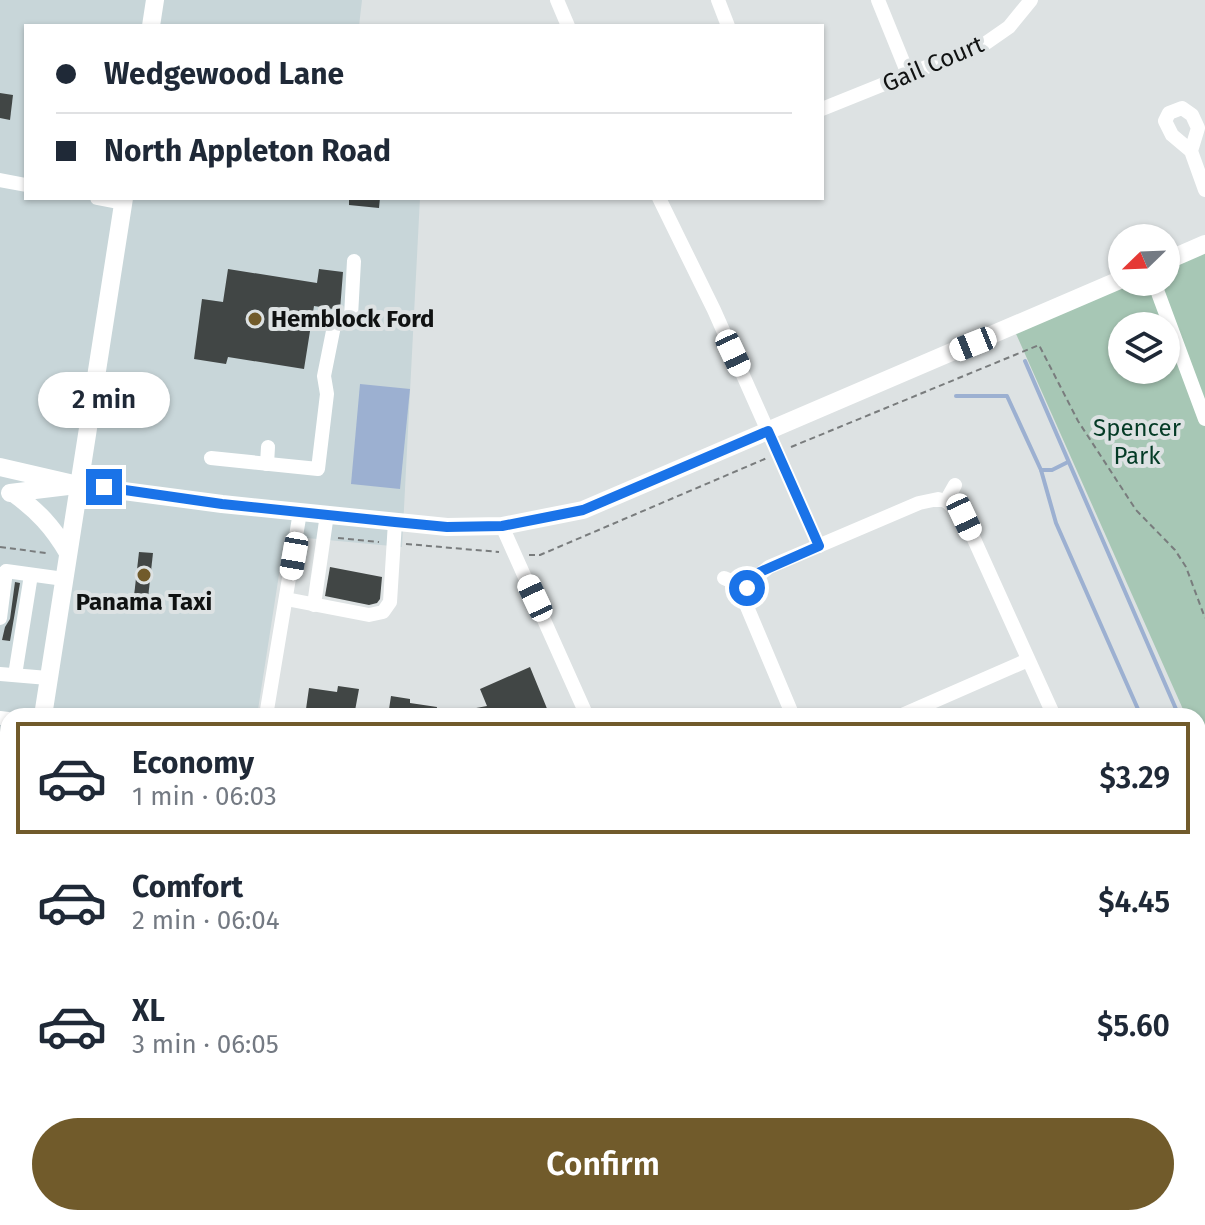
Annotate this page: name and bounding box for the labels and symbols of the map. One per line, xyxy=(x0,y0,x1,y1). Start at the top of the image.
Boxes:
street label: Gail Court xyxy=(878,30,988,98)
north arrow xyxy=(1108,224,1180,296)
place label: Hemblock Ford xyxy=(271,305,434,333)
marker: Hemblock Ford xyxy=(246,310,264,328)
car xyxy=(946,324,1000,364)
car xyxy=(712,326,754,380)
callout: 2 min xyxy=(38,371,170,427)
park label: Spencer Park xyxy=(1093,414,1182,470)
route end xyxy=(86,469,122,505)
car xyxy=(943,490,985,544)
car xyxy=(278,530,310,582)
marker: Panama Taxi xyxy=(135,566,153,584)
route start xyxy=(729,570,765,606)
car xyxy=(514,571,556,625)
place label: Panama Taxi xyxy=(76,588,212,616)

